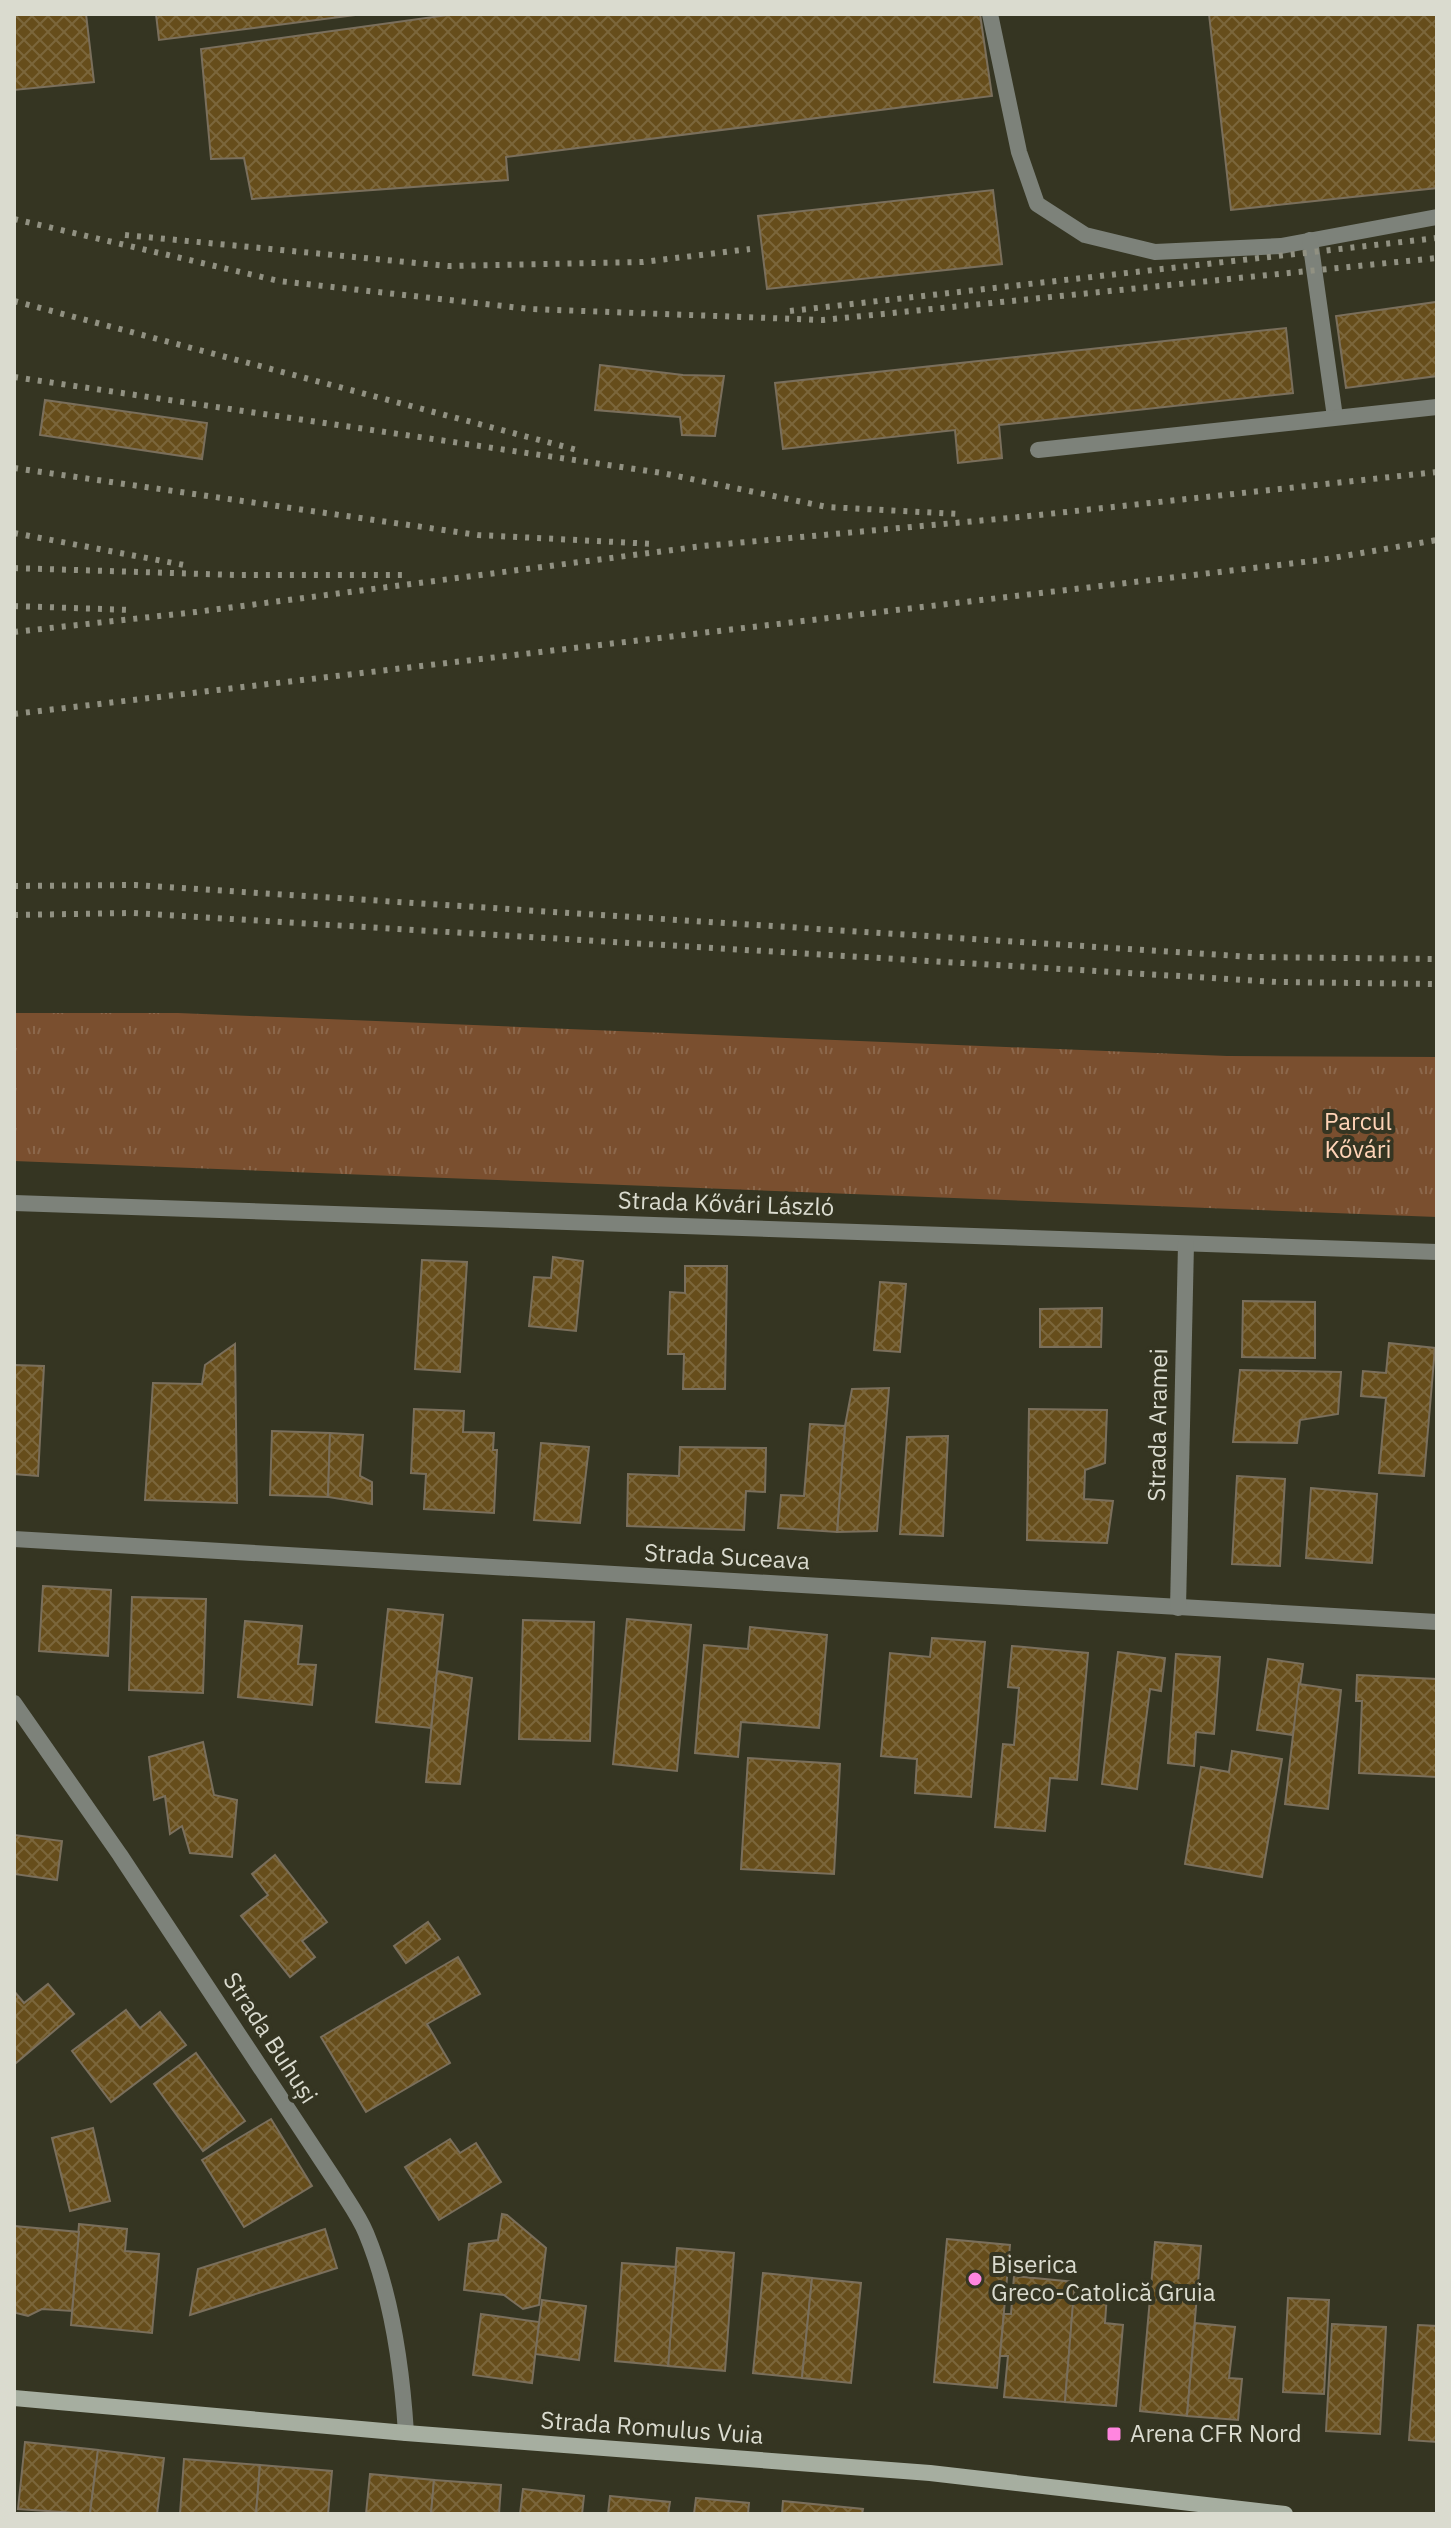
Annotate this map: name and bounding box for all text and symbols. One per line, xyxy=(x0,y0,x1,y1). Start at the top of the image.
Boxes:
park label: Parcul Kővári xyxy=(1324,1105,1392,1165)
street label: Strada Kővári László xyxy=(617,1183,835,1223)
street label: Strada Aramei xyxy=(1140,1348,1174,1502)
street label: Strada Suceava xyxy=(643,1536,811,1576)
street label: Strada Buhuși xyxy=(216,1966,325,2109)
place label: Biserica Greco-Catolică Gruia xyxy=(991,2248,1216,2308)
marker: Biserica Greco-Catolică Gruia xyxy=(966,2270,984,2288)
street label: Strada Romulus Vuia xyxy=(540,2403,765,2451)
place label: Arena CFR Nord xyxy=(1130,2417,1302,2449)
marker: Arena CFR Nord xyxy=(1105,2425,1123,2443)

